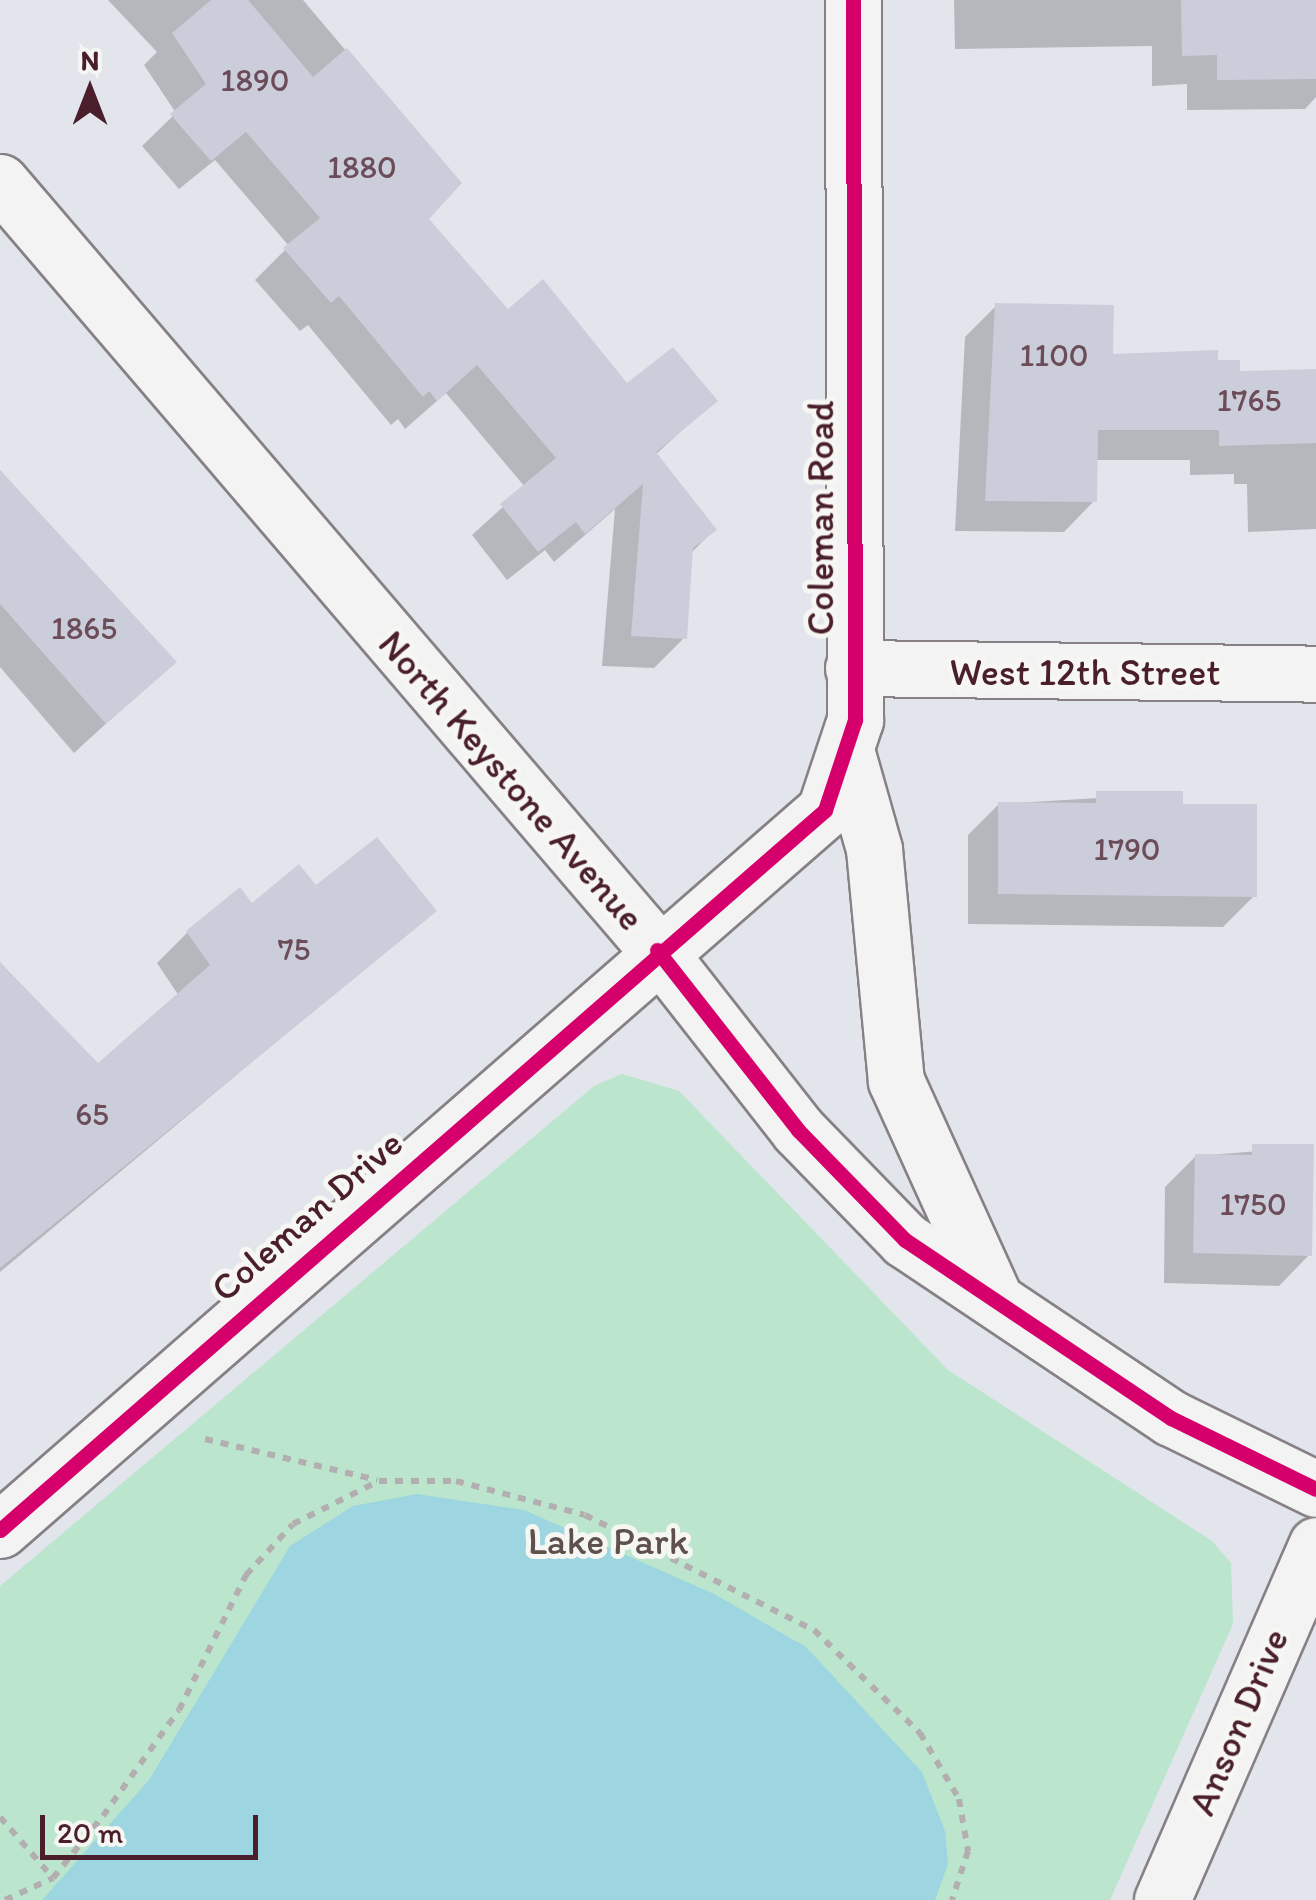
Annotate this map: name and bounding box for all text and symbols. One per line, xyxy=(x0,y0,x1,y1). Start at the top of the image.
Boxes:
north arrow xyxy=(40,40,140,140)
text: N xyxy=(81,43,99,77)
house number: 1890 xyxy=(221,61,289,99)
house number: 1880 xyxy=(327,148,397,186)
house number: 1100 xyxy=(1019,336,1089,374)
house number: 1765 xyxy=(1217,381,1281,419)
street label: Coleman Road xyxy=(798,401,844,635)
house number: 1865 xyxy=(51,609,117,647)
street label: North Keystone Avenue xyxy=(369,622,653,940)
street label: West 12th Street xyxy=(950,650,1220,696)
house number: 1790 xyxy=(1093,830,1161,868)
house number: 75 xyxy=(278,930,310,968)
house number: 65 xyxy=(75,1095,109,1133)
street label: Coleman Drive xyxy=(202,1120,412,1312)
house number: 1750 xyxy=(1219,1185,1287,1223)
park label: Lake Park xyxy=(528,1519,688,1565)
street label: Anson Drive xyxy=(1179,1622,1299,1822)
scale bar xyxy=(45,1795,262,1857)
text: 20 m xyxy=(57,1814,123,1851)

